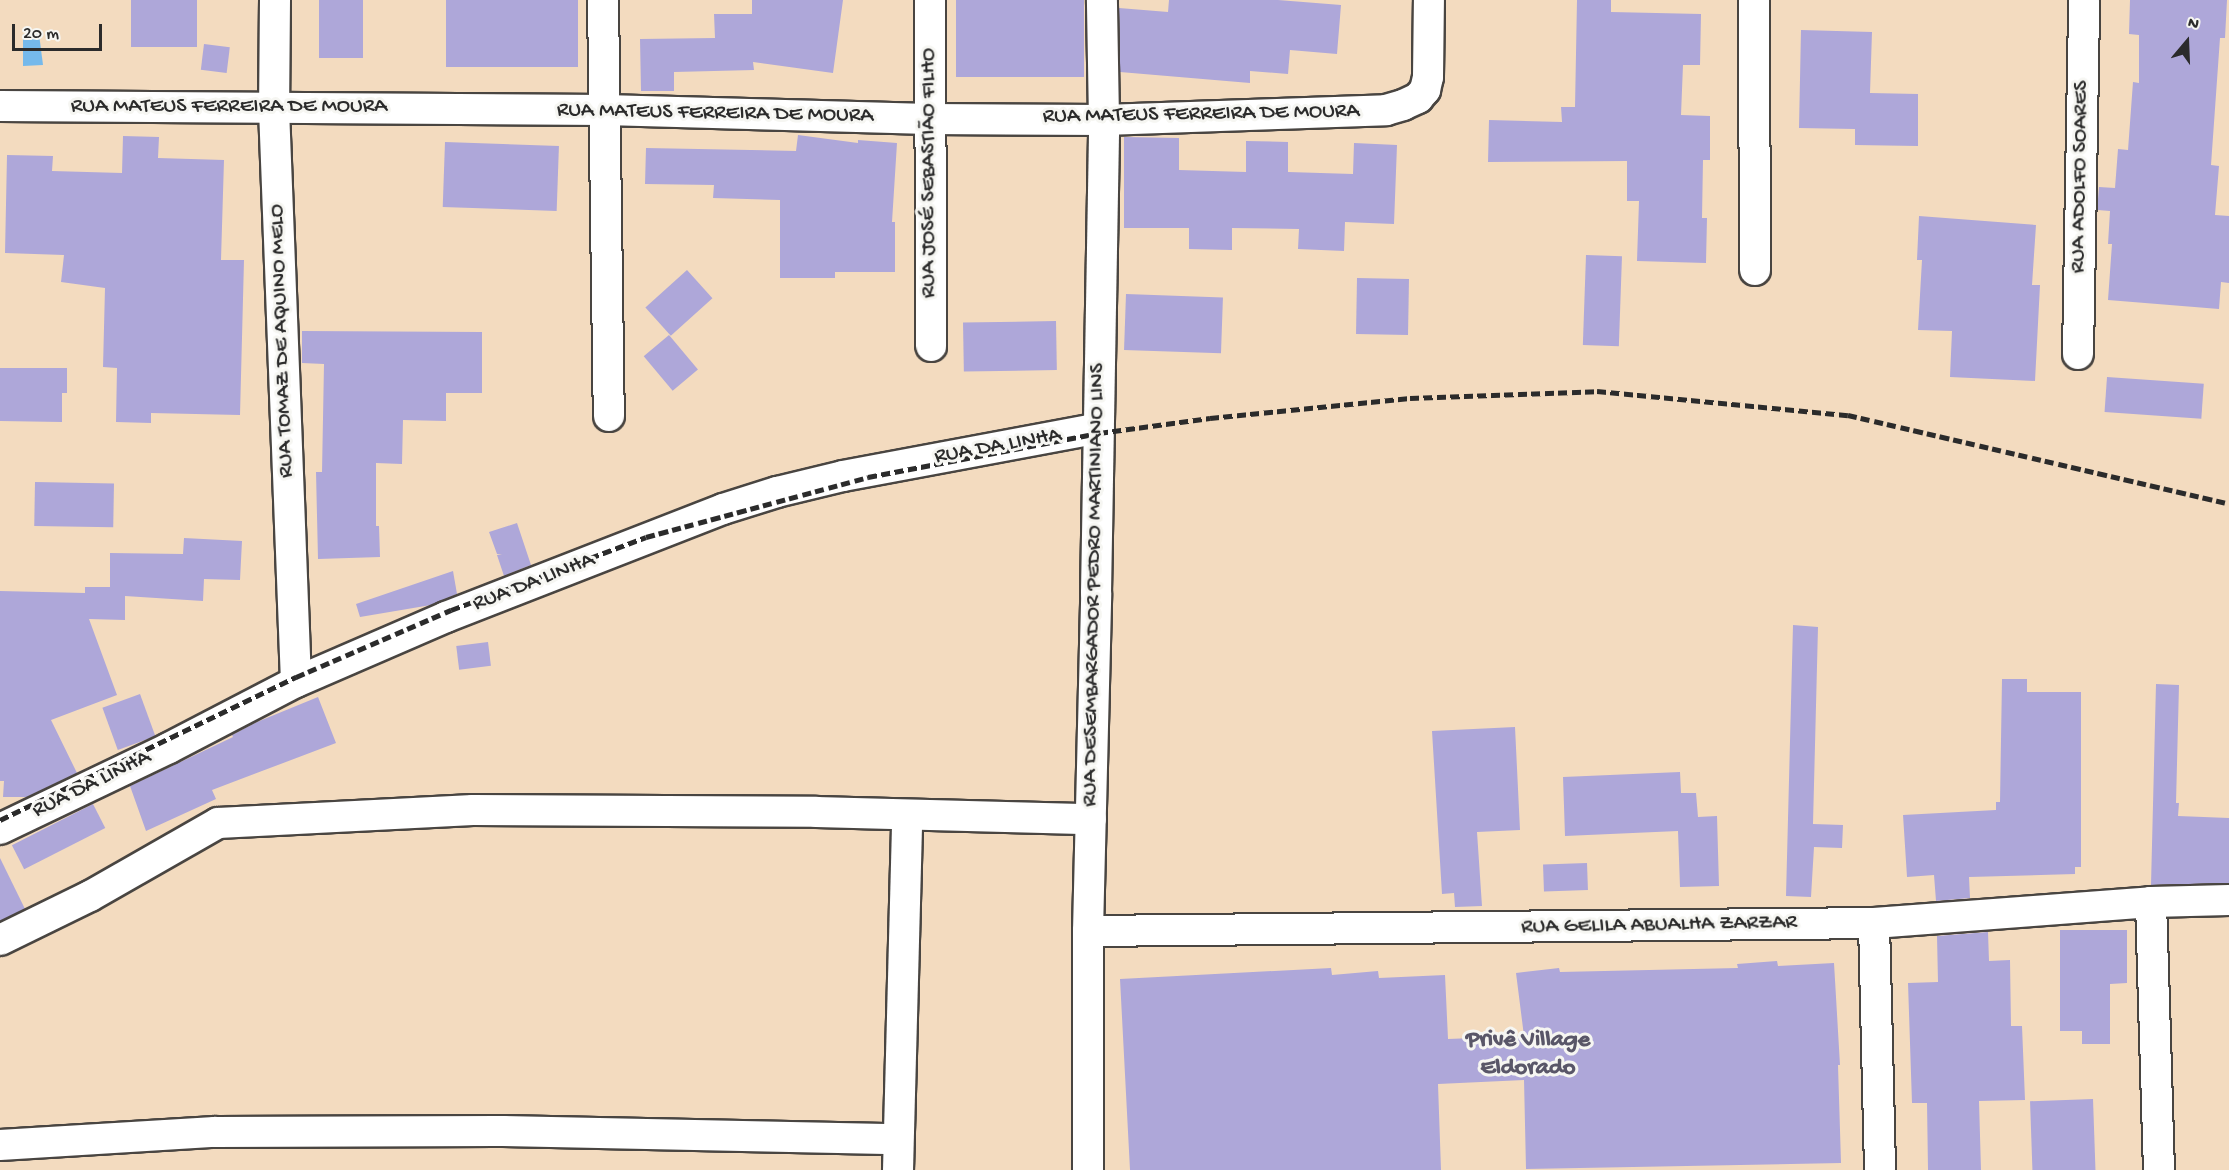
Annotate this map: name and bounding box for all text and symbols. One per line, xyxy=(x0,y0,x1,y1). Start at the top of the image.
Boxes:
scale bar xyxy=(15,12,105,50)
north arrow xyxy=(2157,12,2217,72)
text: N xyxy=(2185,14,2201,35)
text: 20 m xyxy=(23,24,59,45)
street label: RUA JOSÉ SEBASTIÃO FILHO xyxy=(917,48,943,298)
street label: RUA ADOLFO SOARES xyxy=(2066,80,2096,274)
street label: RUA MATEUS FERREIRA DE MOURA xyxy=(71,95,387,121)
street label: RUA MATEUS FERREIRA DE MOURA xyxy=(556,98,874,130)
street label: RUA MATEUS FERREIRA DE MOURA xyxy=(1042,99,1360,131)
street label: RUA TOMAZ DE AQUINO MELO xyxy=(265,204,301,478)
street label: RUA DESEMBARGADOR PEDRO MARTINIANO LINS xyxy=(1078,363,1112,807)
street label: RUA DA LINHA xyxy=(933,423,1063,471)
street label: RUA DA LINHA xyxy=(469,548,599,618)
street label: RUA DA LINHA xyxy=(29,745,155,825)
street label: RUA GELILA ABUALHA ZARZAR xyxy=(1521,910,1797,942)
district label: Privê Village Eldorado xyxy=(1466,1027,1590,1083)

